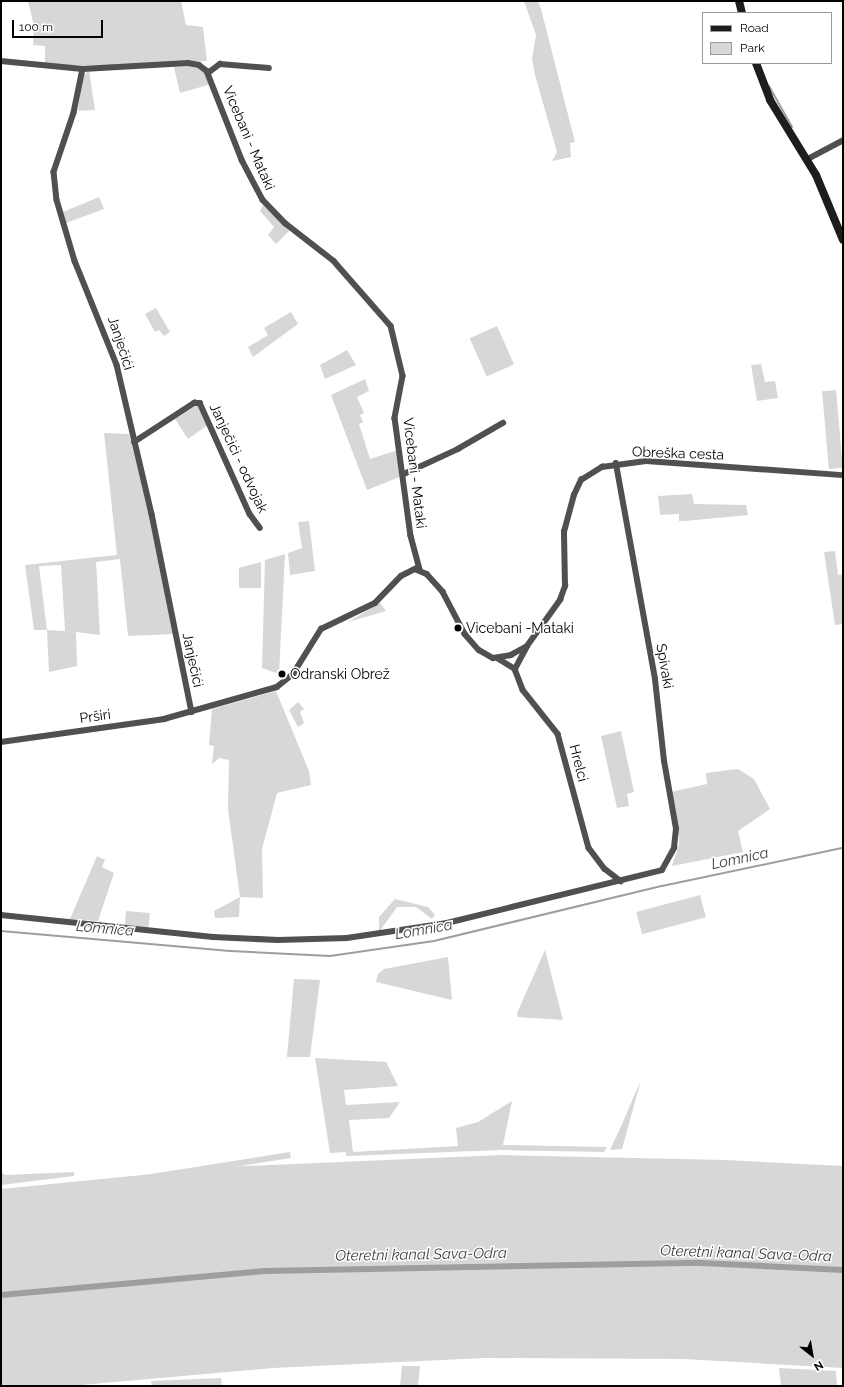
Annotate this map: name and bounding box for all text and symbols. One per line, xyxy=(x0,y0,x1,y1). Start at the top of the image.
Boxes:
scale bar xyxy=(14,12,105,38)
legend xyxy=(702,12,832,64)
text: 100 m xyxy=(19,20,53,34)
text: Road xyxy=(740,21,769,35)
text: Park xyxy=(740,41,765,55)
street label: Vicebani - Mataki xyxy=(219,83,279,193)
street label: Janječići xyxy=(104,314,138,372)
street label: Janječići - odvojak xyxy=(206,400,272,516)
street label: Vicebani - Mataki xyxy=(400,417,430,529)
street label: Obreška cesta xyxy=(632,443,724,463)
place label: Vicebani -Mataki xyxy=(466,620,574,636)
marker: Vicebani -Mataki xyxy=(453,623,463,633)
street label: Janječići xyxy=(179,631,207,689)
street label: Spivaki xyxy=(653,642,677,690)
place label: Odranski Obrež xyxy=(290,666,390,682)
marker: Odranski Obrež xyxy=(277,669,287,679)
street label: Prširi xyxy=(78,705,112,727)
street label: Hrelci xyxy=(566,743,592,783)
water label: Lomnica xyxy=(710,844,770,874)
water label: Lomnica xyxy=(394,916,454,944)
water label: Lomnica xyxy=(75,917,135,941)
water label: Oteretni kanal Sava-Odra xyxy=(660,1242,832,1266)
water label: Oteretni kanal Sava-Odra xyxy=(335,1244,507,1266)
north arrow xyxy=(792,1335,832,1375)
text: N xyxy=(811,1358,825,1373)

